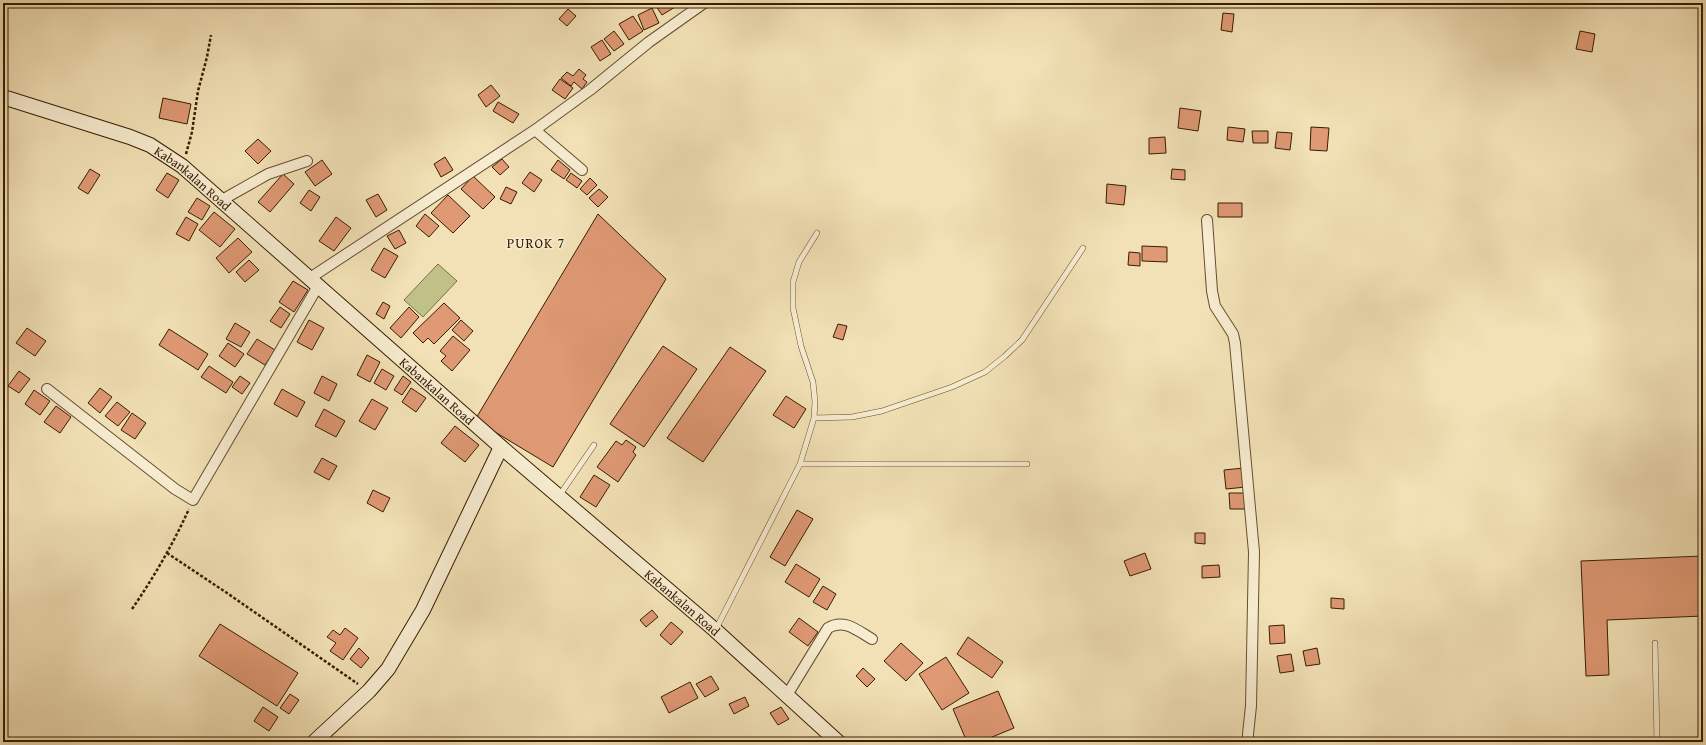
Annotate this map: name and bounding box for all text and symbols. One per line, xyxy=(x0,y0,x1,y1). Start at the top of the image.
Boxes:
street label: Kabankalan Road xyxy=(151,141,235,215)
district label: PUROK 7 xyxy=(507,233,565,253)
street label: Kabankalan Road xyxy=(395,353,478,429)
street label: Kabankalan Road xyxy=(640,565,724,640)

